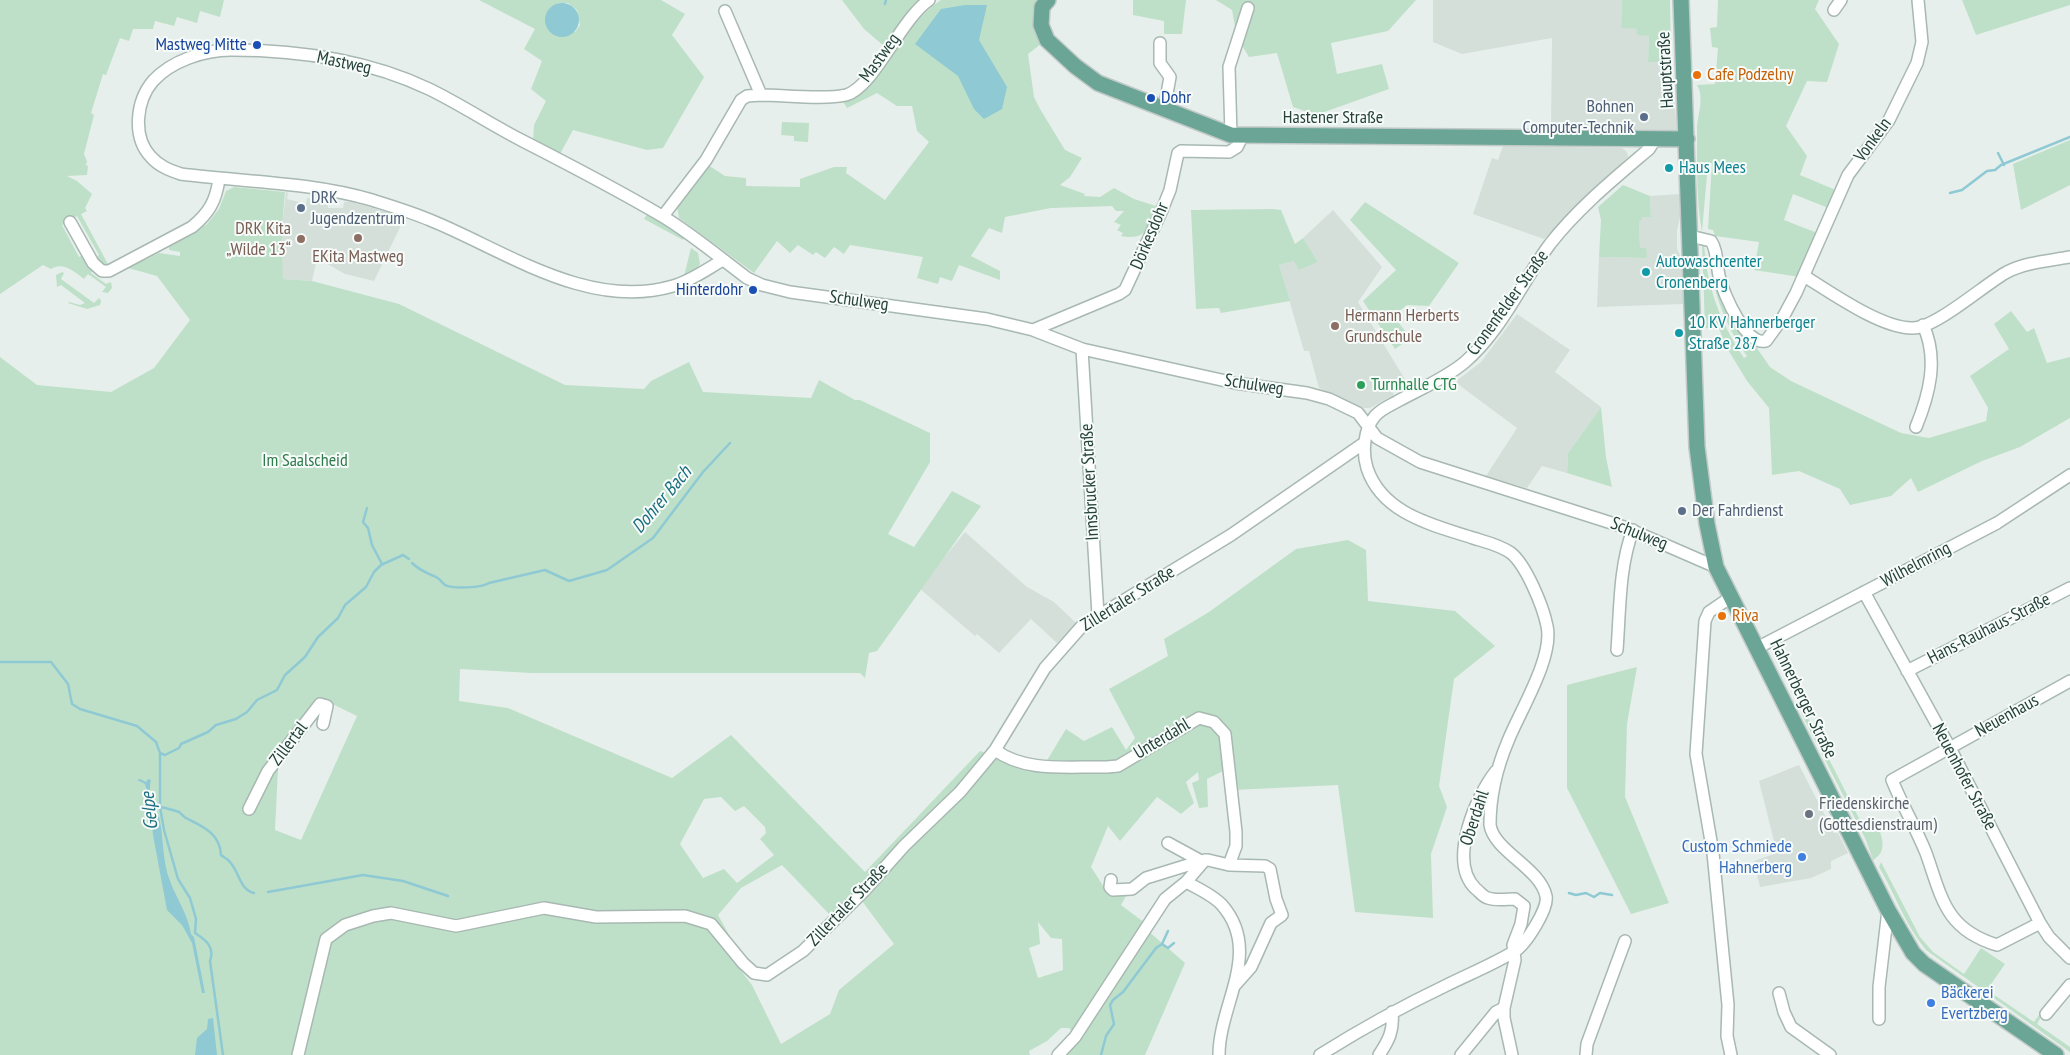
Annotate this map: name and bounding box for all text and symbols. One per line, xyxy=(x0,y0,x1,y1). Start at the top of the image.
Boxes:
street label: Mastweg xyxy=(855,29,905,87)
street label: Hauptstraße xyxy=(1653,31,1679,109)
place label: Mastweg Mitte xyxy=(155,34,247,56)
marker: Mastweg Mitte xyxy=(251,39,263,51)
street label: Mastweg xyxy=(315,47,373,79)
place label: Cafe Podzelny xyxy=(1707,64,1794,86)
marker: Cafe Podzelny xyxy=(1691,69,1703,81)
place label: Dohr xyxy=(1161,87,1191,109)
marker: Dohr xyxy=(1145,92,1157,104)
place label: Bohnen Computer-Technik xyxy=(1522,96,1634,138)
street label: Hastener Straße xyxy=(1283,107,1383,129)
marker: Bohnen Computer-Technik xyxy=(1638,111,1650,123)
street label: Vonkeln xyxy=(1850,114,1896,166)
place label: Haus Mees xyxy=(1679,157,1746,179)
marker: Haus Mees xyxy=(1663,162,1675,174)
place label: DRK Jugendzentrum xyxy=(311,187,405,230)
street label: Dörkesdohr xyxy=(1126,199,1174,273)
marker: DRK Jugendzentrum xyxy=(295,202,307,214)
place label: DRK Kita „Wilde 13“ xyxy=(226,218,291,260)
marker: EKita Mastweg xyxy=(352,232,364,244)
marker: DRK Kita „Wilde 13“ xyxy=(295,233,307,245)
place label: EKita Mastweg xyxy=(312,246,404,268)
street label: Cronenfelder Straße xyxy=(1463,246,1553,360)
place label: Autowaschcenter Cronenberg xyxy=(1656,251,1762,294)
marker: Autowaschcenter Cronenberg xyxy=(1640,266,1652,278)
place label: Hinterdohr xyxy=(676,279,743,301)
marker: Hinterdohr xyxy=(747,284,759,296)
street label: Schulweg xyxy=(828,286,890,316)
place label: Hermann Herberts Grundschule xyxy=(1345,305,1459,348)
place label: 10 KV Hahnerberger Straße 287 xyxy=(1689,312,1815,354)
marker: Hermann Herberts Grundschule xyxy=(1329,320,1341,332)
marker: 10 KV Hahnerberger Straße 287 xyxy=(1673,327,1685,339)
street label: Schulweg xyxy=(1223,370,1285,400)
place label: Turnhalle CTG xyxy=(1371,374,1457,396)
marker: Turnhalle CTG xyxy=(1355,379,1367,391)
street label: Innsbrucker Straße xyxy=(1076,423,1104,541)
park label: Im Saalscheid xyxy=(262,450,348,472)
water label: Dohrer Bach xyxy=(627,462,697,538)
place label: Der Fahrdienst xyxy=(1692,500,1783,522)
marker: Der Fahrdienst xyxy=(1676,505,1688,517)
street label: Schulweg xyxy=(1607,513,1671,555)
street label: Wilhelmring xyxy=(1877,538,1955,592)
street label: Zillertaler Straße xyxy=(1077,562,1179,636)
street label: Hans-Rauhaus-Straße xyxy=(1924,589,2054,669)
place label: Riva xyxy=(1732,605,1759,627)
marker: Riva xyxy=(1716,610,1728,622)
street label: Hahnerberger Straße xyxy=(1765,636,1841,762)
street label: Neuenhaus xyxy=(1971,690,2043,742)
street label: Unterdahl xyxy=(1130,714,1194,764)
street label: Zillertal xyxy=(266,718,312,770)
street label: Neuenhofer Straße xyxy=(1927,720,2001,834)
street label: Oberdahl xyxy=(1456,787,1494,849)
water label: Gelpe xyxy=(137,791,163,831)
place label: Friedenskirche (Gottesdienstraum) xyxy=(1819,793,1937,836)
marker: Friedenskirche (Gottesdienstraum) xyxy=(1803,808,1815,820)
place label: Custom Schmiede Hahnerberg xyxy=(1682,836,1792,879)
marker: Custom Schmiede Hahnerberg xyxy=(1796,851,1808,863)
street label: Zillertaler Straße xyxy=(803,859,893,951)
place label: Bäckerei Evertzberg xyxy=(1941,982,2008,1024)
marker: Bäckerei Evertzberg xyxy=(1925,997,1937,1009)

